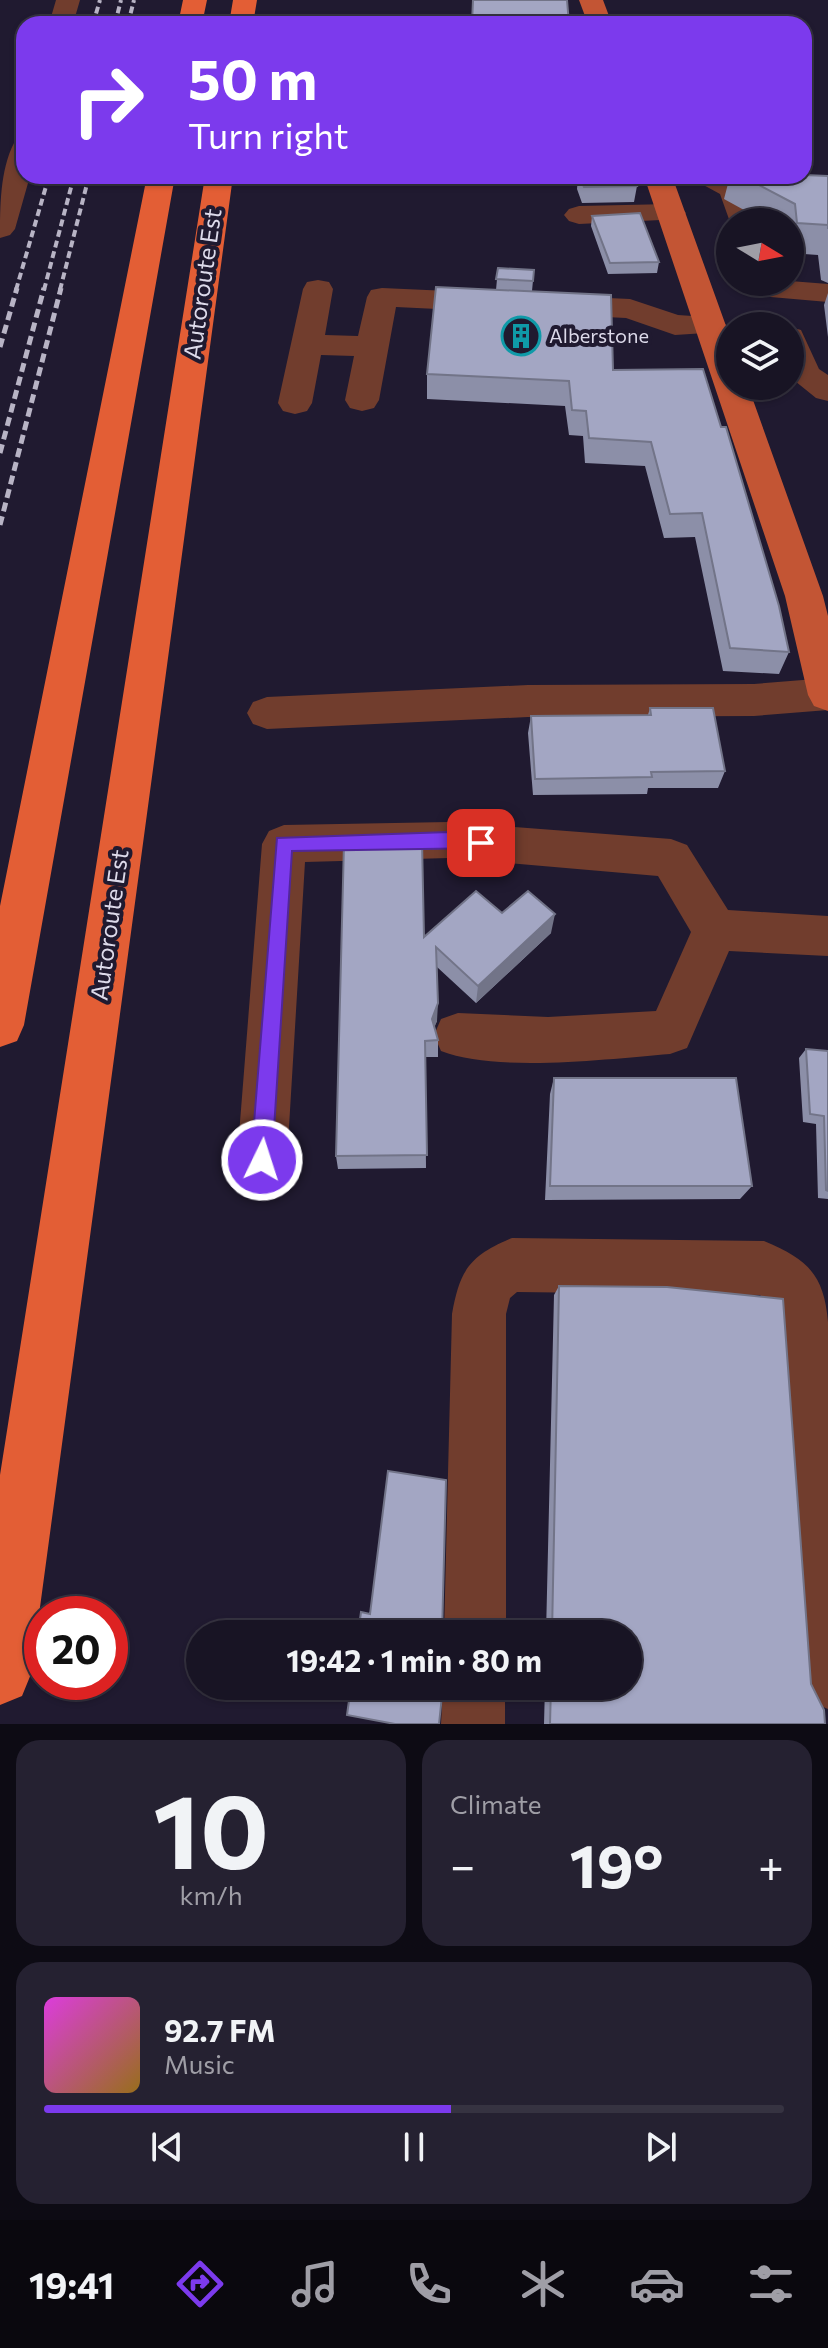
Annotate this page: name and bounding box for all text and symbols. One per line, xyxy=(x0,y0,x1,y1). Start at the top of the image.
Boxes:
text: 50 m xyxy=(188,43,317,112)
icon: right xyxy=(56,48,160,152)
text: Turn right xyxy=(188,112,349,156)
street label: Autoroute Est xyxy=(177,206,227,361)
north arrow xyxy=(716,208,804,296)
map controls xyxy=(716,208,804,400)
button: layers xyxy=(716,312,804,400)
building icon: Alberstone xyxy=(500,315,542,357)
place label: Alberstone xyxy=(549,323,649,347)
pin xyxy=(447,809,515,877)
icon: arrive xyxy=(459,821,503,865)
street label: Autoroute Est xyxy=(84,847,134,1002)
position arrow xyxy=(220,1118,304,1202)
speed limit sign: 20 xyxy=(24,1596,128,1700)
text: 19:42 · 1 min · 80 m xyxy=(286,1641,542,1678)
text: 10 xyxy=(153,1763,269,1890)
text: Climate xyxy=(450,1788,542,1819)
text: 19° xyxy=(569,1827,664,1900)
text: − xyxy=(450,1837,475,1891)
text: + xyxy=(758,1837,784,1891)
text: km/h xyxy=(179,1879,243,1910)
text: 92.7 FM xyxy=(164,2011,275,2048)
text: Music xyxy=(164,2048,235,2079)
icon: previous xyxy=(145,2125,189,2169)
icon: pause xyxy=(392,2125,436,2169)
icon: next xyxy=(639,2125,683,2169)
icon: directions xyxy=(172,2256,228,2312)
icon: music xyxy=(287,2256,343,2312)
icon: phone xyxy=(401,2256,457,2312)
icon: climate xyxy=(515,2256,571,2312)
icon: car xyxy=(629,2256,685,2312)
icon: filters xyxy=(743,2256,799,2312)
text: 19:41 xyxy=(29,2262,114,2306)

